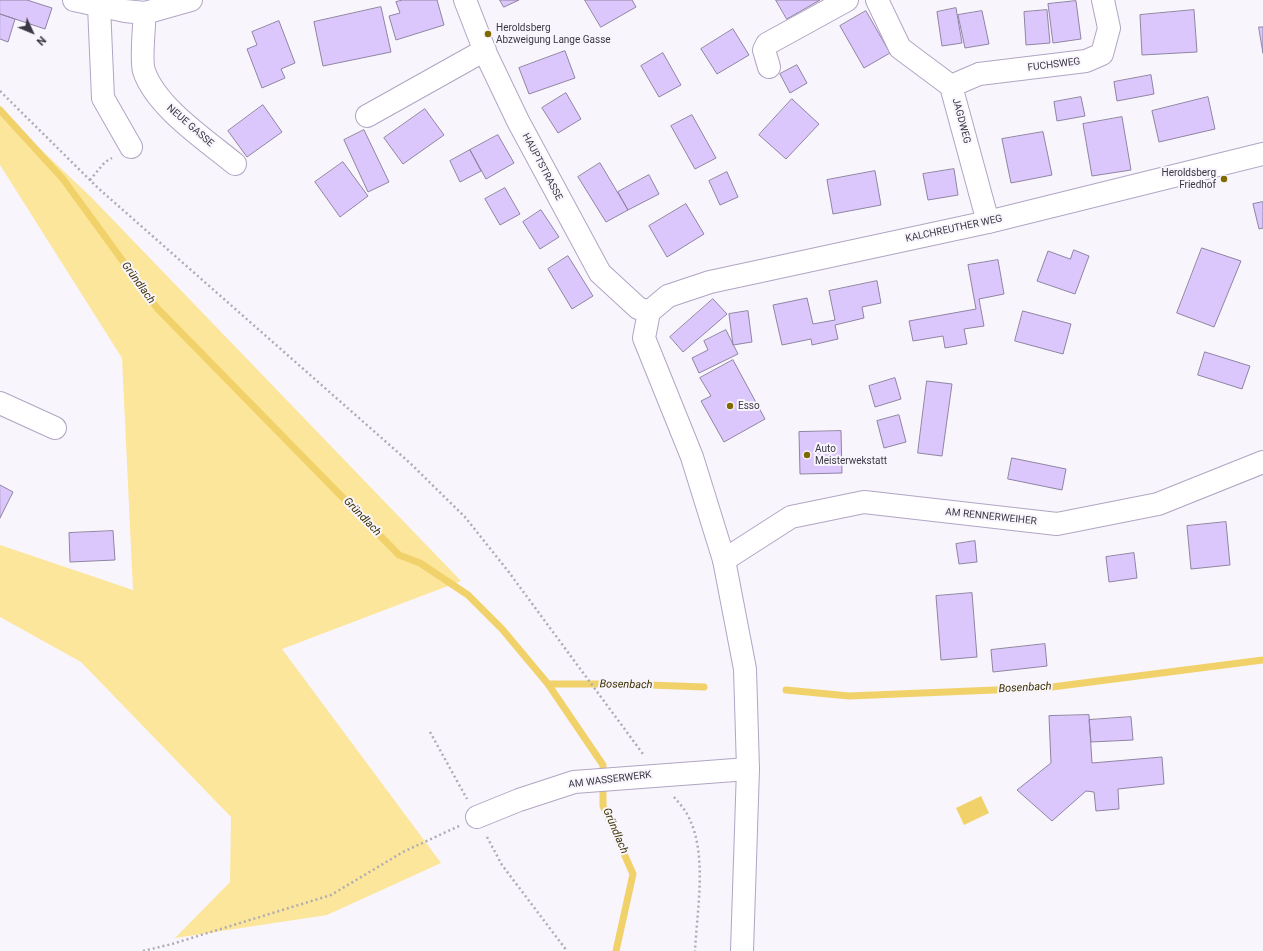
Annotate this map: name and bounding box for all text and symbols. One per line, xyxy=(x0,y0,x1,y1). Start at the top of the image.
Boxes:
north arrow xyxy=(12,12,52,52)
place label: Heroldsberg Abzweigung Lange Gasse xyxy=(496,22,611,46)
marker: Heroldsberg Abzweigung Lange Gasse xyxy=(483,29,493,39)
text: N xyxy=(34,33,48,48)
street label: FUCHSWEG xyxy=(1027,56,1081,74)
street label: JAGDWEG xyxy=(949,97,973,145)
street label: NEUE GASSE xyxy=(164,102,216,150)
street label: HAUPTSTRASSE xyxy=(519,131,565,203)
place label: Heroldsberg Friedhof xyxy=(1162,167,1216,190)
marker: Heroldsberg Friedhof xyxy=(1219,174,1229,184)
street label: KALCHREUTHER WEG xyxy=(905,213,1003,245)
water label: Gründlach xyxy=(118,259,158,307)
place label: Esso xyxy=(738,400,760,412)
marker: Esso xyxy=(725,401,735,411)
place label: Auto Meisterwekstatt xyxy=(815,443,887,466)
marker: Auto Meisterwekstatt xyxy=(802,450,812,460)
water label: Gründlach xyxy=(340,495,384,539)
street label: AM RENNERWEIHER xyxy=(945,506,1037,528)
water label: Bosenbach xyxy=(599,678,653,692)
water label: Bosenbach xyxy=(998,680,1052,696)
street label: AM WASSERWERK xyxy=(568,769,652,791)
water label: Gründlach xyxy=(599,806,631,856)

